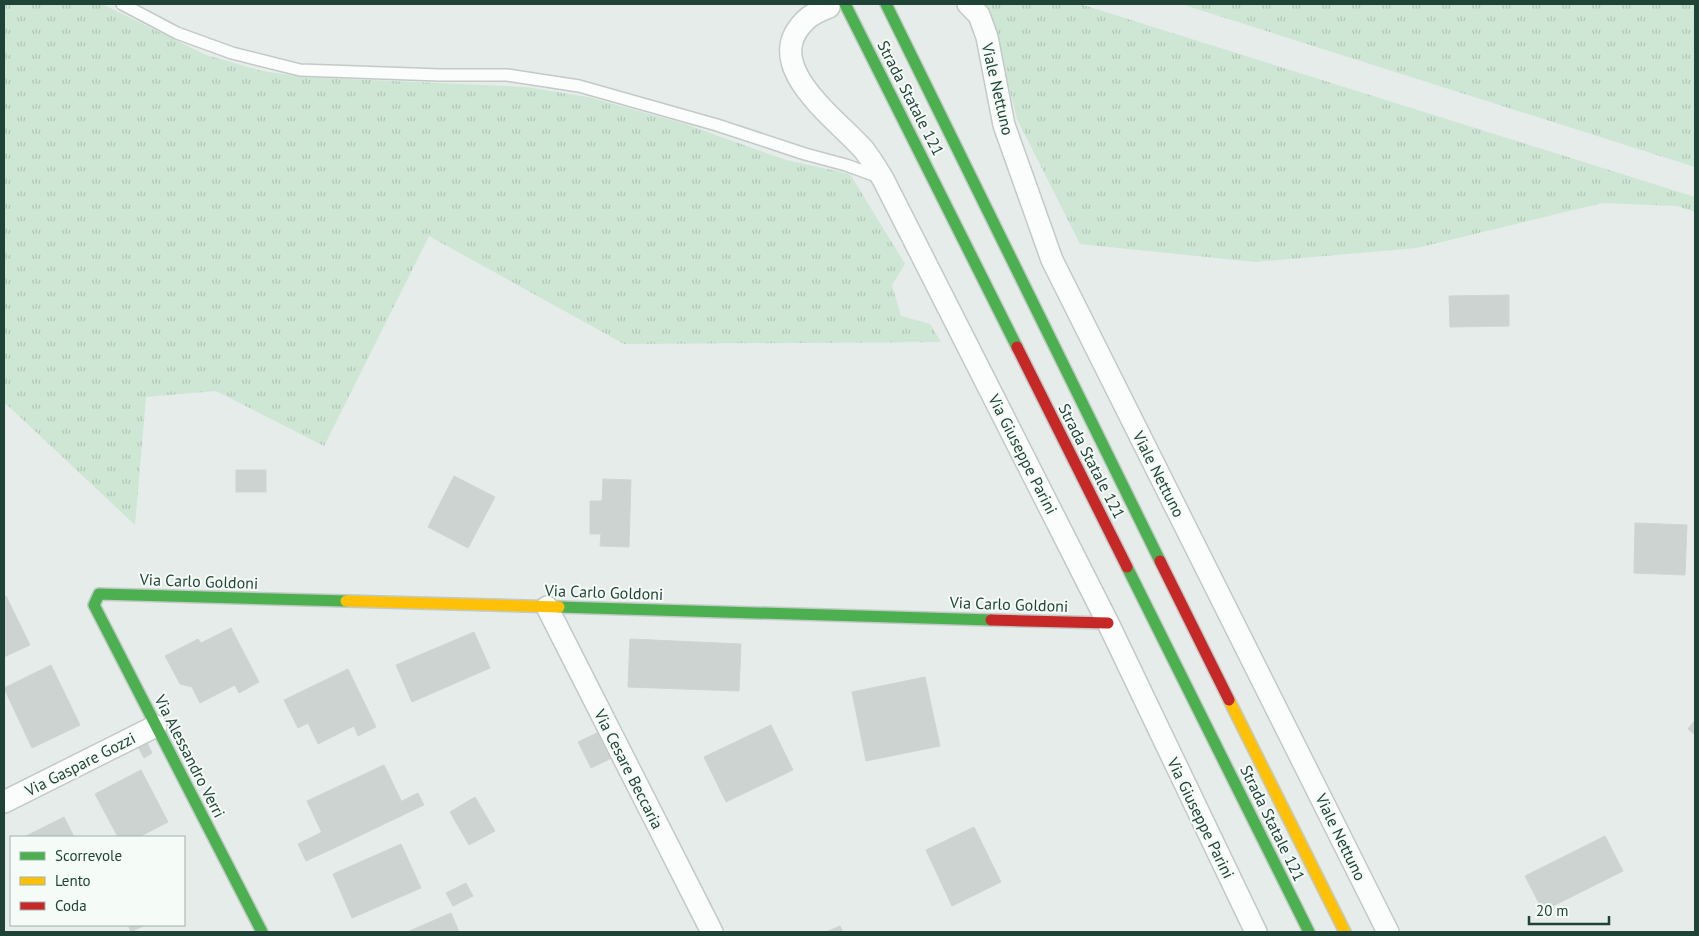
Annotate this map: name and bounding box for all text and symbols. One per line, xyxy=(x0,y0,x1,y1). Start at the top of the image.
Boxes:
street label: Strada Statale 121 xyxy=(873,37,949,159)
street label: Viale Nettuno xyxy=(977,40,1018,137)
street label: Via Giuseppe Parini xyxy=(984,390,1062,517)
street label: Strada Statale 121 xyxy=(1054,400,1130,522)
street label: Viale Nettuno xyxy=(1128,427,1189,520)
street label: Via Carlo Goldoni xyxy=(138,569,259,593)
street label: Via Carlo Goldoni xyxy=(543,580,664,604)
street label: Via Carlo Goldoni xyxy=(948,592,1069,616)
street label: Via Alessandro Verri xyxy=(150,690,230,821)
street label: Via Cesare Beccaria xyxy=(590,705,668,832)
street label: Via Gaspare Gozzi xyxy=(21,728,139,801)
street label: Via Giuseppe Parini xyxy=(1163,753,1239,882)
street label: Strada Statale 121 xyxy=(1236,762,1310,884)
street label: Viale Nettuno xyxy=(1311,789,1371,884)
legend xyxy=(10,836,185,926)
text: Scorrevole xyxy=(55,846,122,865)
text: Lento xyxy=(55,871,91,890)
scale bar xyxy=(1529,894,1609,926)
text: Coda xyxy=(55,896,87,915)
text: 20 m xyxy=(1536,901,1569,920)

